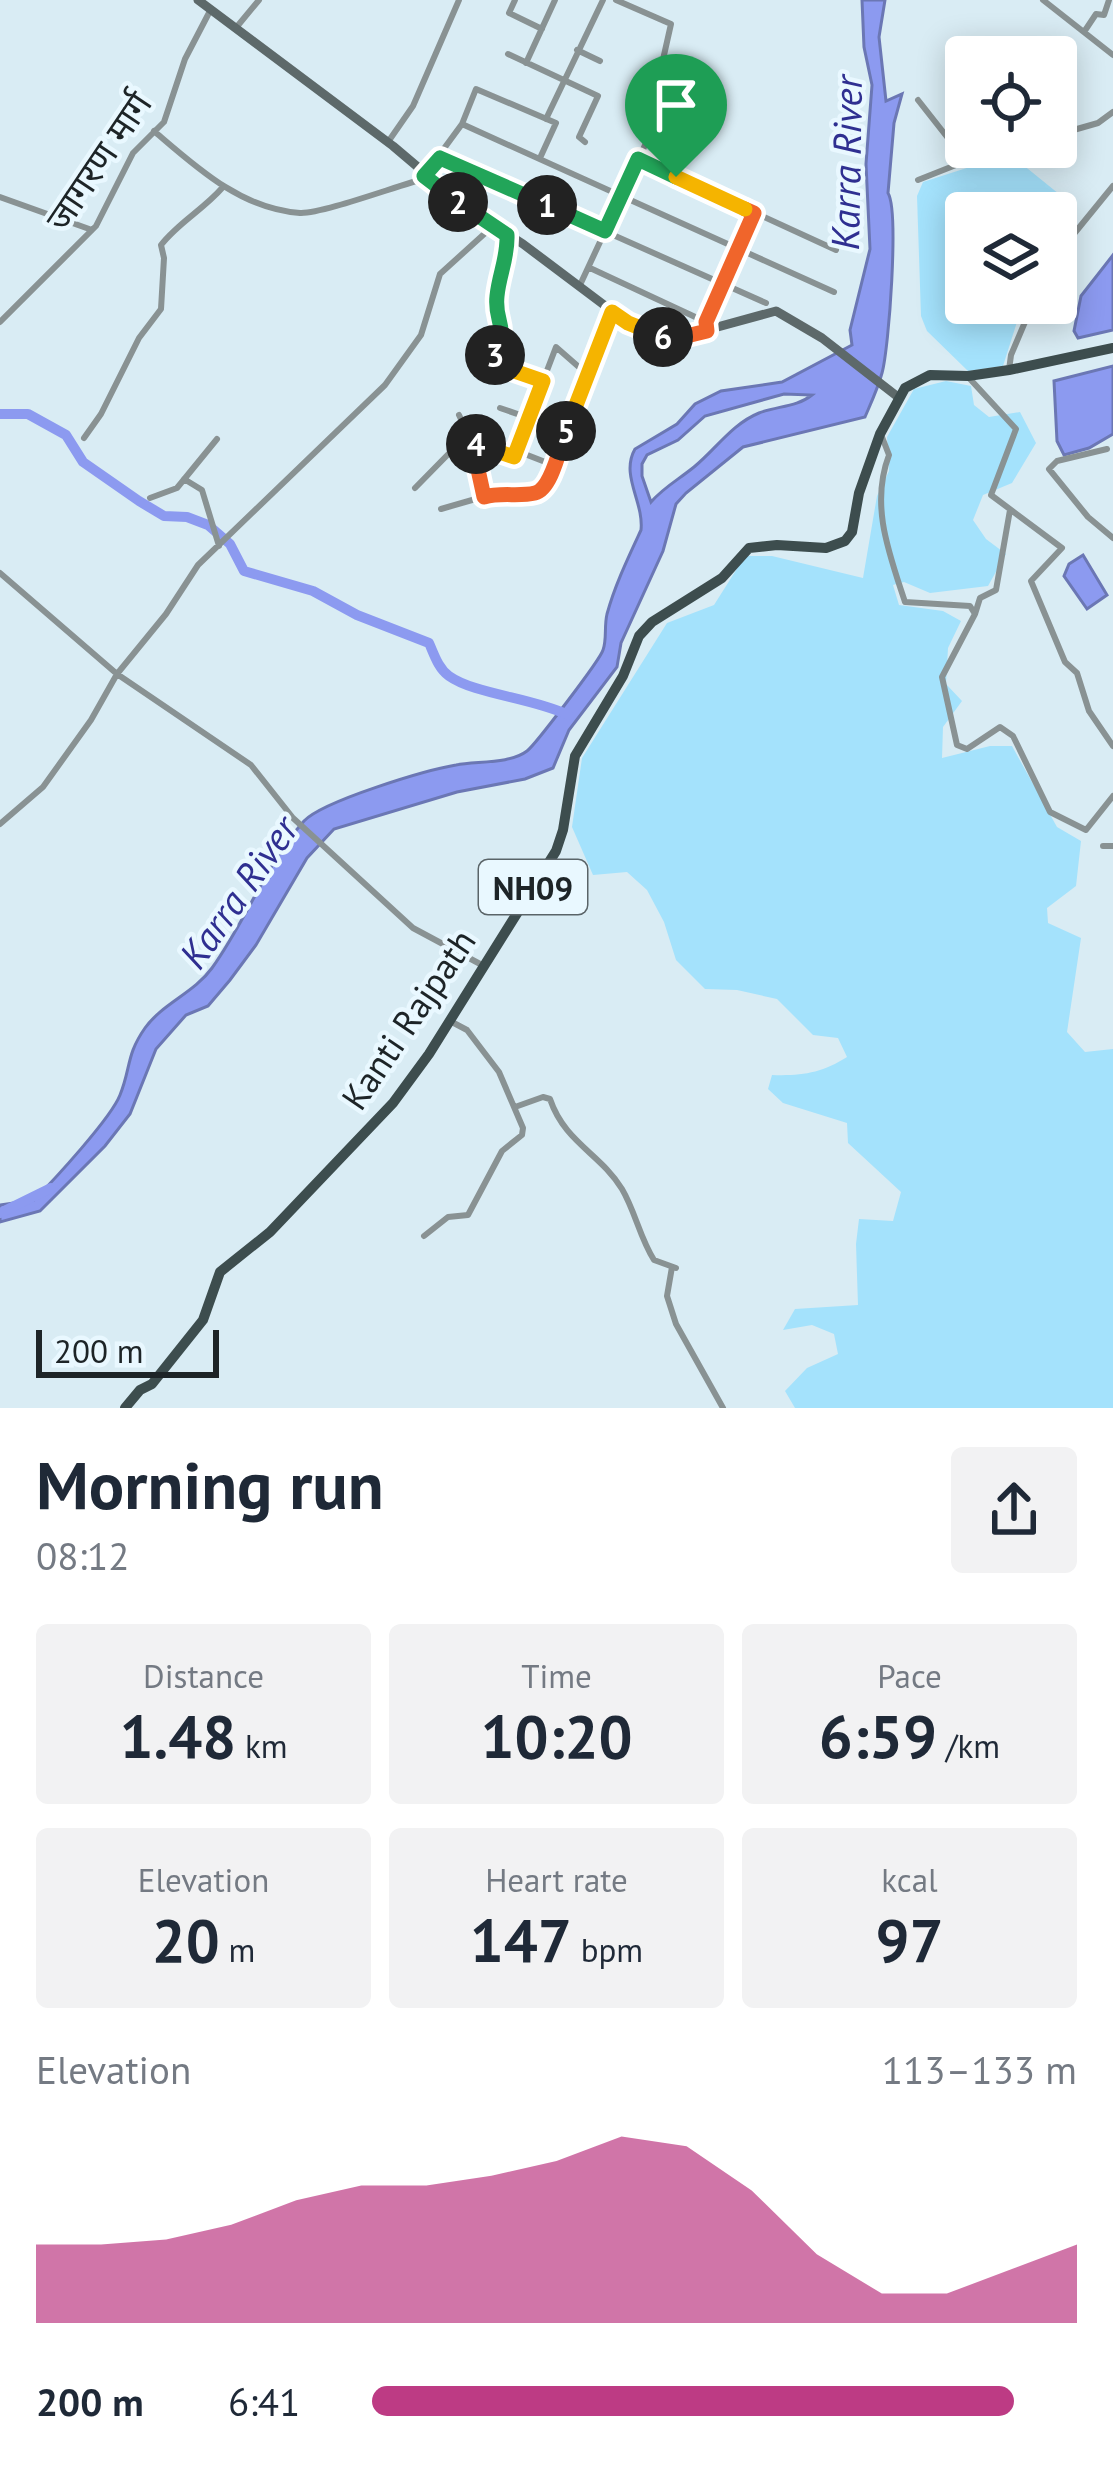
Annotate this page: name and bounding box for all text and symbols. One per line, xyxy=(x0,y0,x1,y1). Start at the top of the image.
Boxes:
map controls xyxy=(945,36,1077,324)
button: locate xyxy=(945,36,1077,168)
pin xyxy=(625,54,727,177)
icon: arrive xyxy=(643,72,709,138)
water label: Karra River xyxy=(819,73,873,251)
street label: जागरण मार्ग xyxy=(34,82,162,240)
pin: 2 xyxy=(428,172,488,232)
pin: 1 xyxy=(517,175,577,235)
text: 2 xyxy=(449,180,467,223)
text: 1 xyxy=(538,183,556,226)
button: layers xyxy=(945,192,1077,324)
pin: 6 xyxy=(633,307,693,367)
text: 6 xyxy=(654,315,672,358)
pin: 3 xyxy=(465,325,525,385)
text: 3 xyxy=(486,333,504,376)
pin: 5 xyxy=(536,401,596,461)
text: 5 xyxy=(557,409,575,452)
pin: 4 xyxy=(446,414,506,474)
text: 4 xyxy=(467,422,485,465)
water label: Karra River xyxy=(167,804,310,978)
road number: NH09 xyxy=(479,860,587,914)
street label: Kanti Rajpath xyxy=(330,920,486,1118)
scale bar xyxy=(36,1324,219,1377)
text: 200 m xyxy=(54,1329,144,1372)
text: Morning run xyxy=(36,1442,384,1527)
button: share xyxy=(951,1447,1077,1573)
text: 08:12 xyxy=(36,1530,130,1581)
text: Distance xyxy=(143,1654,264,1697)
text: Time xyxy=(521,1654,592,1697)
text: Pace xyxy=(877,1654,942,1697)
text: 1.48 xyxy=(119,1697,236,1775)
text: 10:20 xyxy=(480,1697,633,1775)
text: 6:59 xyxy=(819,1697,937,1775)
text: km xyxy=(236,1724,288,1767)
text: /km xyxy=(937,1724,1000,1767)
text: Elevation xyxy=(138,1858,269,1901)
text: Heart rate xyxy=(485,1858,628,1901)
text: kcal xyxy=(881,1858,938,1901)
text: 20 xyxy=(152,1901,220,1979)
text: 147 xyxy=(470,1901,572,1979)
text: 97 xyxy=(875,1901,944,1979)
text: m xyxy=(220,1928,255,1971)
text: bpm xyxy=(572,1928,643,1971)
text: Elevation xyxy=(36,2044,191,2095)
text: 113–133 m xyxy=(882,2044,1077,2095)
text: 200 m xyxy=(36,2376,144,2427)
text: 6:41 xyxy=(228,2376,300,2427)

